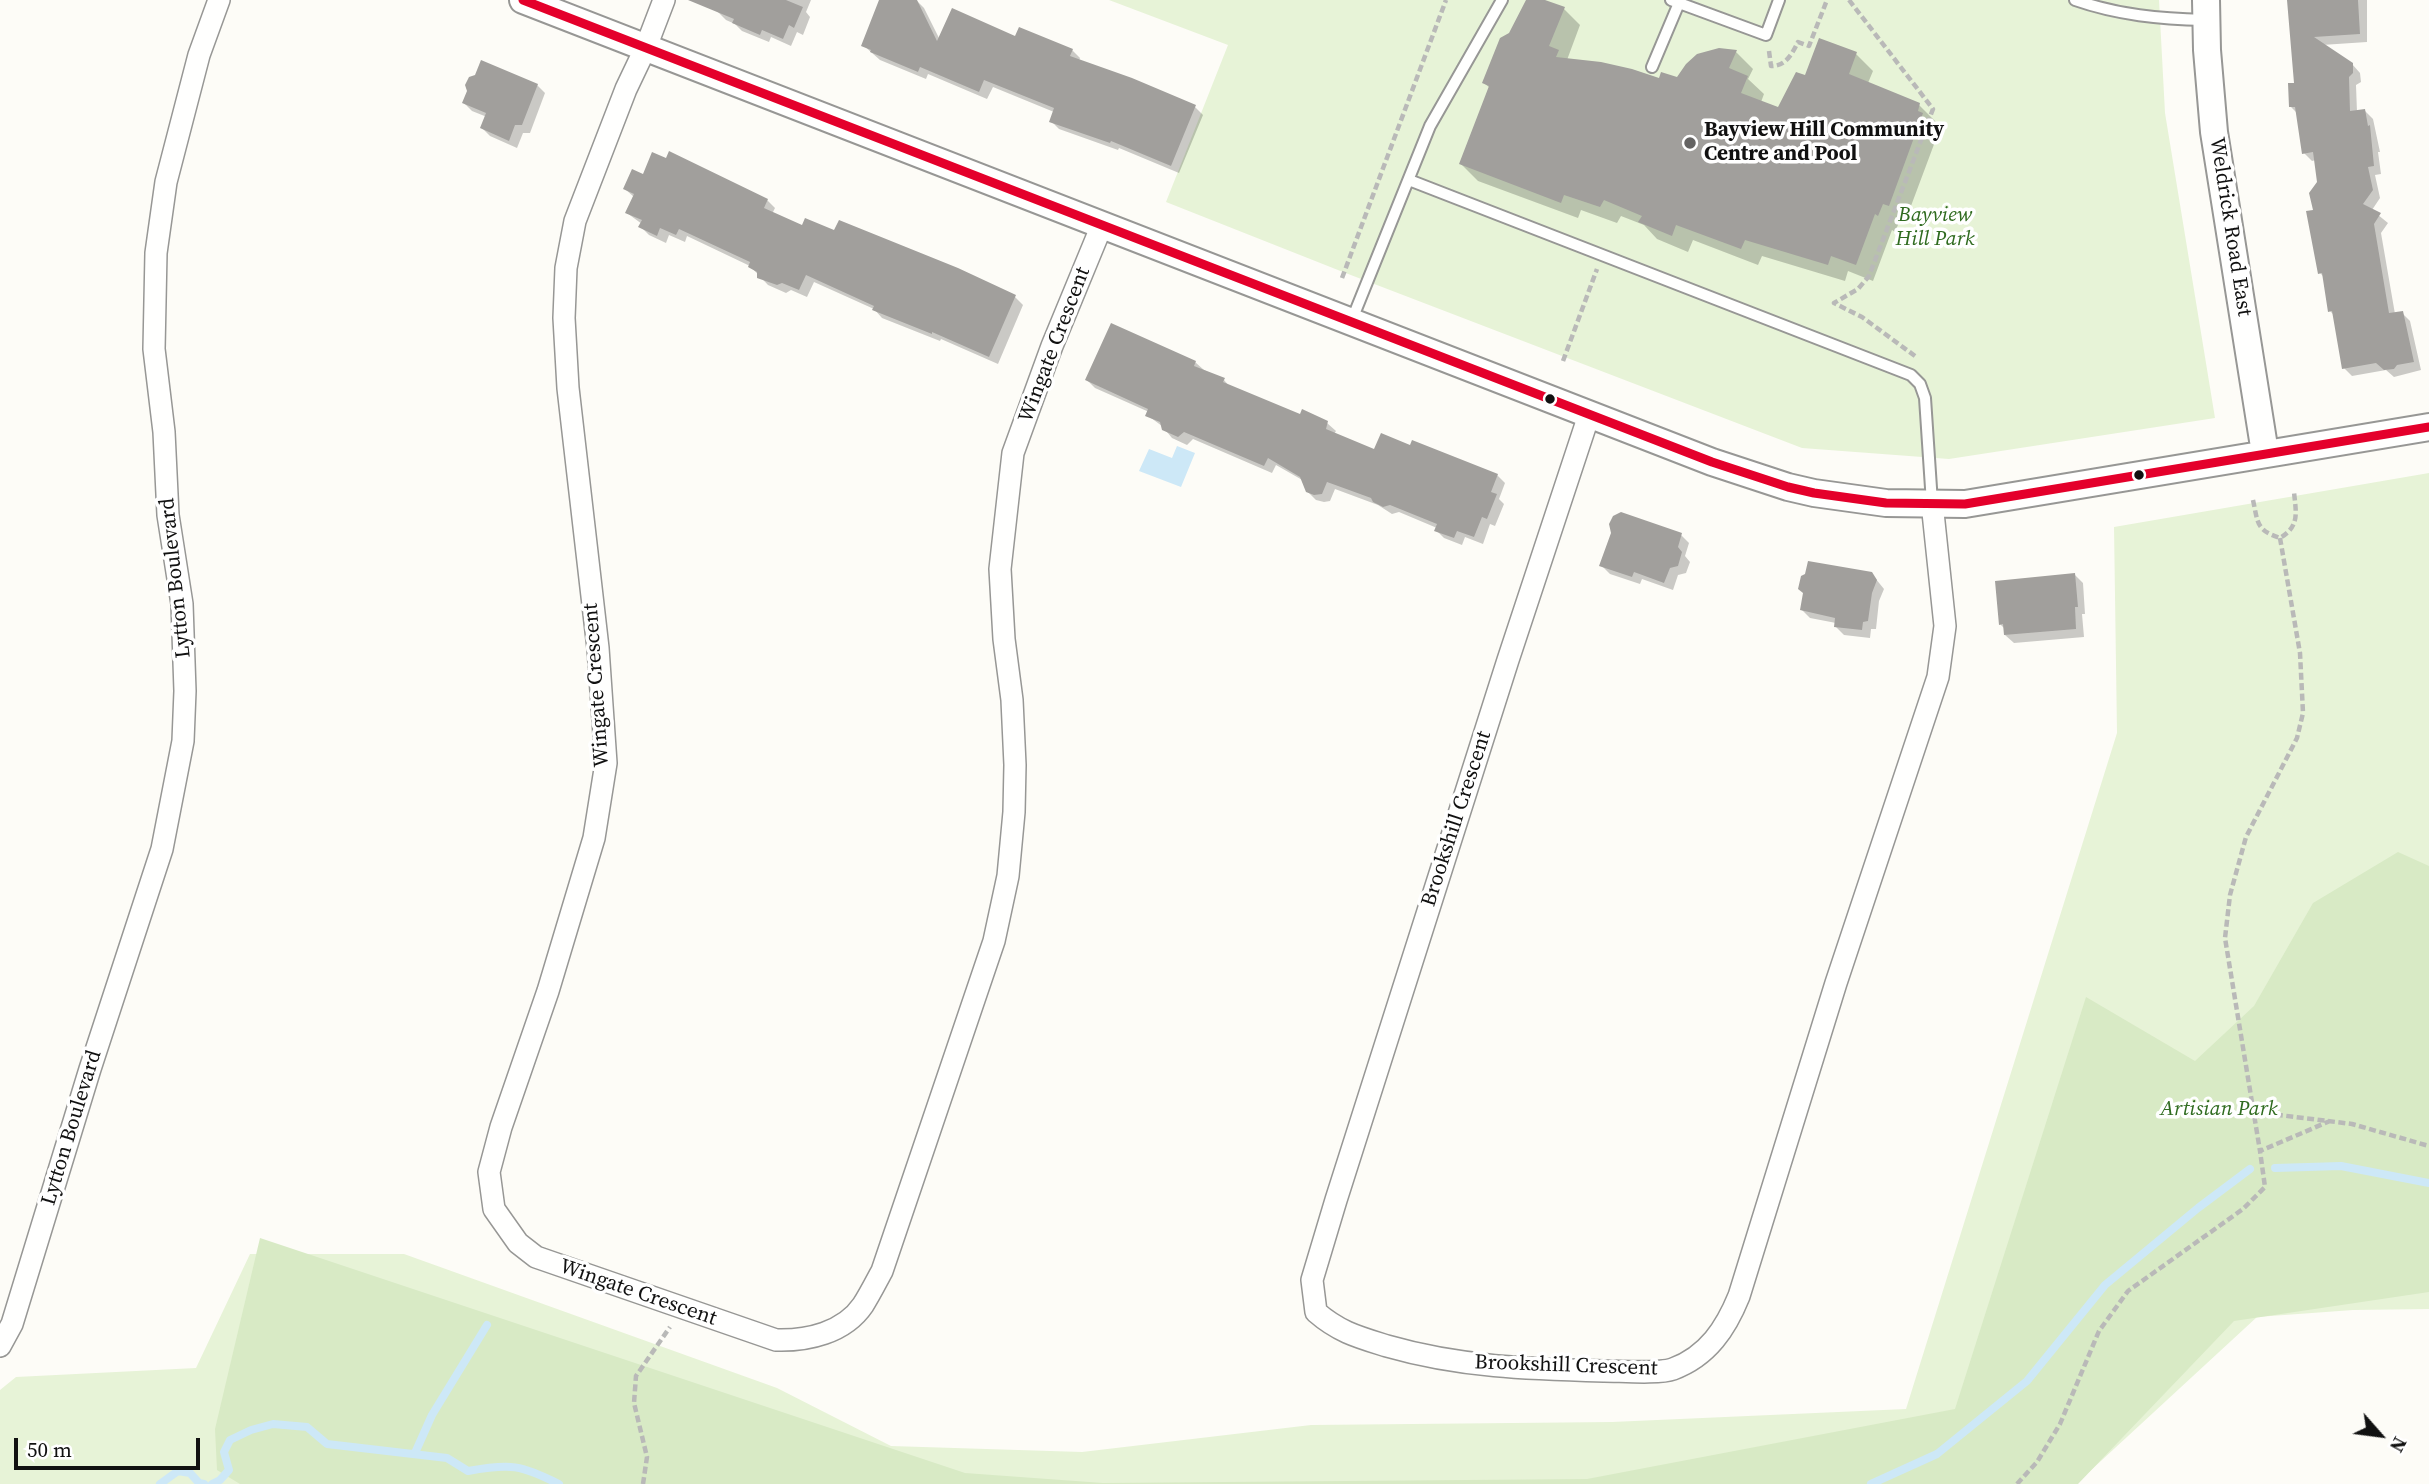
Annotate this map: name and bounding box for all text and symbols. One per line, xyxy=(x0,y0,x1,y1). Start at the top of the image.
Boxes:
place label: Bayview Hill Community Centre and Pool xyxy=(1704,118,1944,168)
marker: Bayview Hill Community Centre and Pool xyxy=(1682,135,1698,151)
street label: Weldrick Road East xyxy=(2203,136,2257,318)
park label: Bayview Hill Park xyxy=(1895,203,1975,253)
street label: Wingate Crescent xyxy=(1014,264,1096,426)
unlabelled marker xyxy=(1543,392,1557,406)
unlabelled marker xyxy=(2132,468,2146,482)
street label: Lytton Boulevard xyxy=(155,497,197,659)
street label: Wingate Crescent xyxy=(579,602,615,768)
street label: Brookshill Crescent xyxy=(1417,728,1497,910)
street label: Lytton Boulevard xyxy=(36,1047,108,1209)
park label: Artisian Park xyxy=(2160,1097,2278,1123)
street label: Wingate Crescent xyxy=(556,1254,720,1332)
street label: Brookshill Crescent xyxy=(1474,1350,1658,1382)
north arrow xyxy=(2345,1400,2415,1470)
scale bar xyxy=(18,1424,203,1468)
text: N xyxy=(2384,1433,2413,1457)
text: 50 m xyxy=(27,1435,72,1464)

